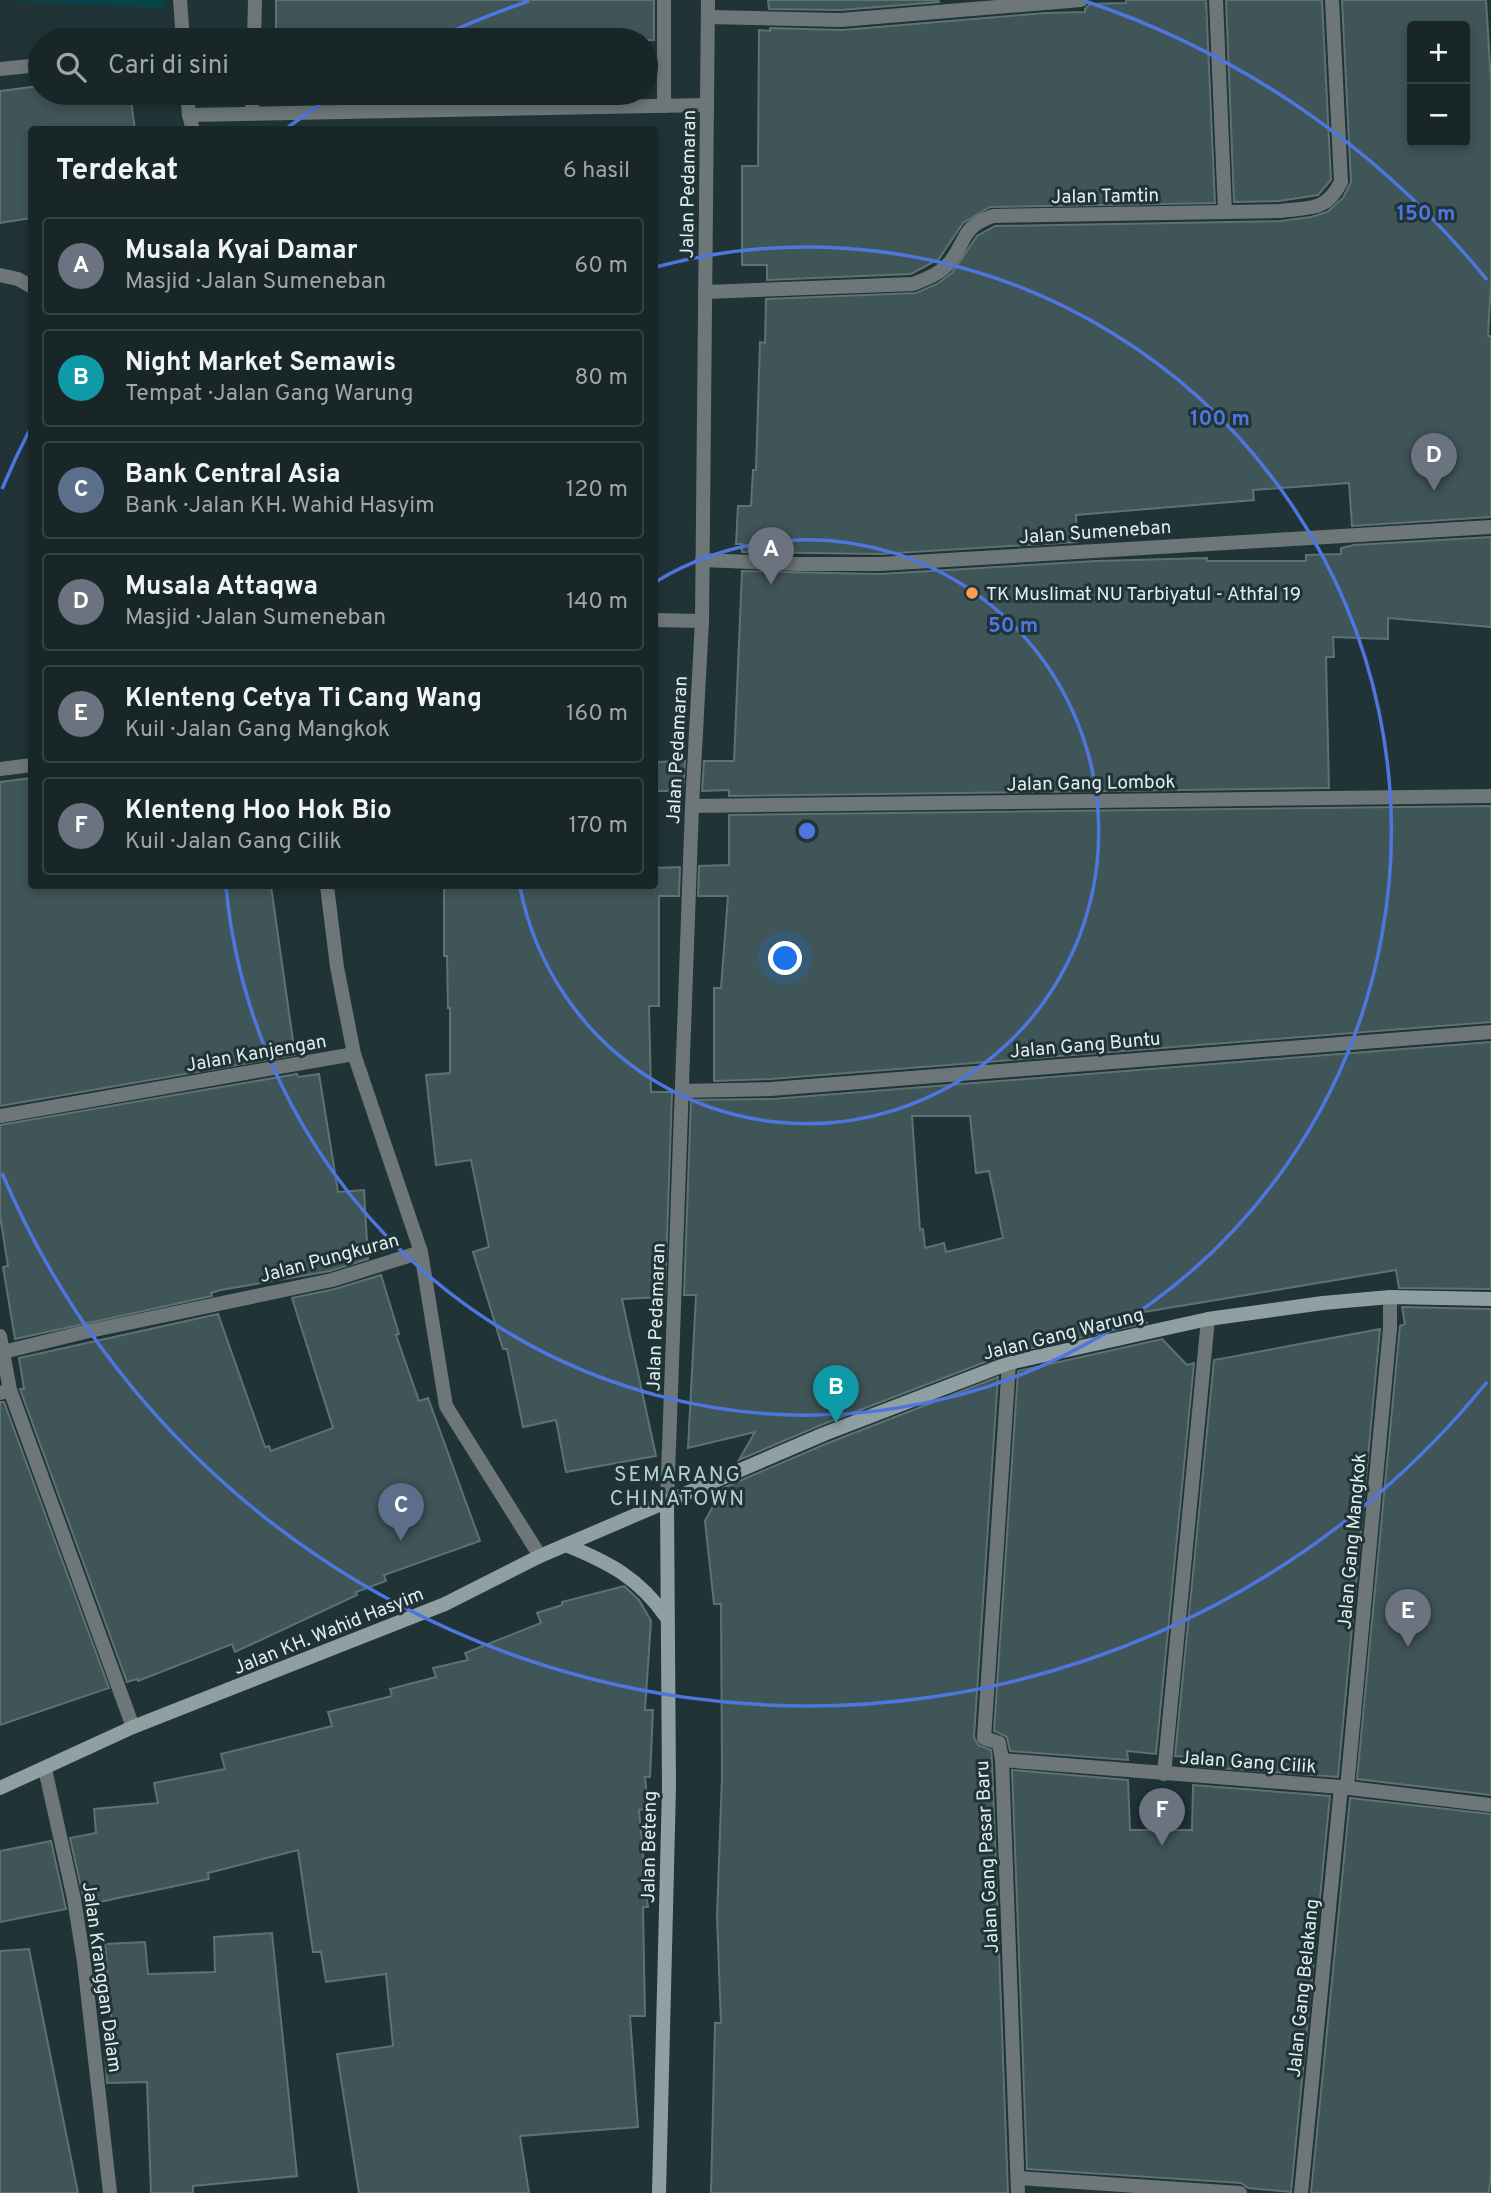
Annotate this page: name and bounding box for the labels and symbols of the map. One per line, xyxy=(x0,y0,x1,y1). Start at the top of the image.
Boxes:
street label: Jalan Pedamaran xyxy=(676,110,702,259)
street label: Jalan Tamtin xyxy=(1051,184,1159,210)
text: 150 m xyxy=(1397,201,1455,228)
text: 100 m xyxy=(1190,406,1250,433)
pin: D xyxy=(1411,433,1457,491)
street label: Jalan Sumeneban xyxy=(1018,516,1172,550)
pin: A xyxy=(748,527,794,585)
place label: TK Muslimat NU Tarbiyatul - Athfal 19 xyxy=(986,583,1301,607)
marker: TK Muslimat NU Tarbiyatul - Athfal 19 xyxy=(964,585,980,601)
text: 50 m xyxy=(988,613,1038,640)
street label: Jalan Pedamaran xyxy=(662,675,694,825)
street label: Jalan Gang Lombok xyxy=(1006,771,1176,797)
centre of rings xyxy=(795,819,819,843)
your location xyxy=(768,941,802,975)
street label: Jalan Gang Buntu xyxy=(1009,1027,1162,1065)
street label: Jalan Kanjengan xyxy=(184,1030,329,1078)
street label: Jalan Pungkuran xyxy=(257,1229,402,1289)
street label: Jalan Pedamaran xyxy=(642,1242,672,1392)
street label: Jalan Gang Warung xyxy=(980,1303,1147,1367)
pin: B xyxy=(813,1365,859,1423)
street label: Jalan Gang Mangkok xyxy=(1333,1452,1373,1630)
district label: SEMARANG CHINATOWN xyxy=(610,1462,746,1513)
pin: C xyxy=(378,1483,424,1541)
street label: Jalan KH. Wahid Hasyim xyxy=(230,1583,427,1681)
pin: E xyxy=(1385,1589,1431,1647)
street label: Jalan Gang Cilik xyxy=(1179,1746,1317,1780)
street label: Jalan Gang Pasar Baru xyxy=(971,1760,1005,1954)
pin: F xyxy=(1139,1788,1185,1846)
street label: Jalan Beteng xyxy=(637,1791,663,1903)
street label: Jalan Kranggan Dalam xyxy=(76,1880,126,2074)
street label: Jalan Gang Belakang xyxy=(1283,1898,1325,2079)

